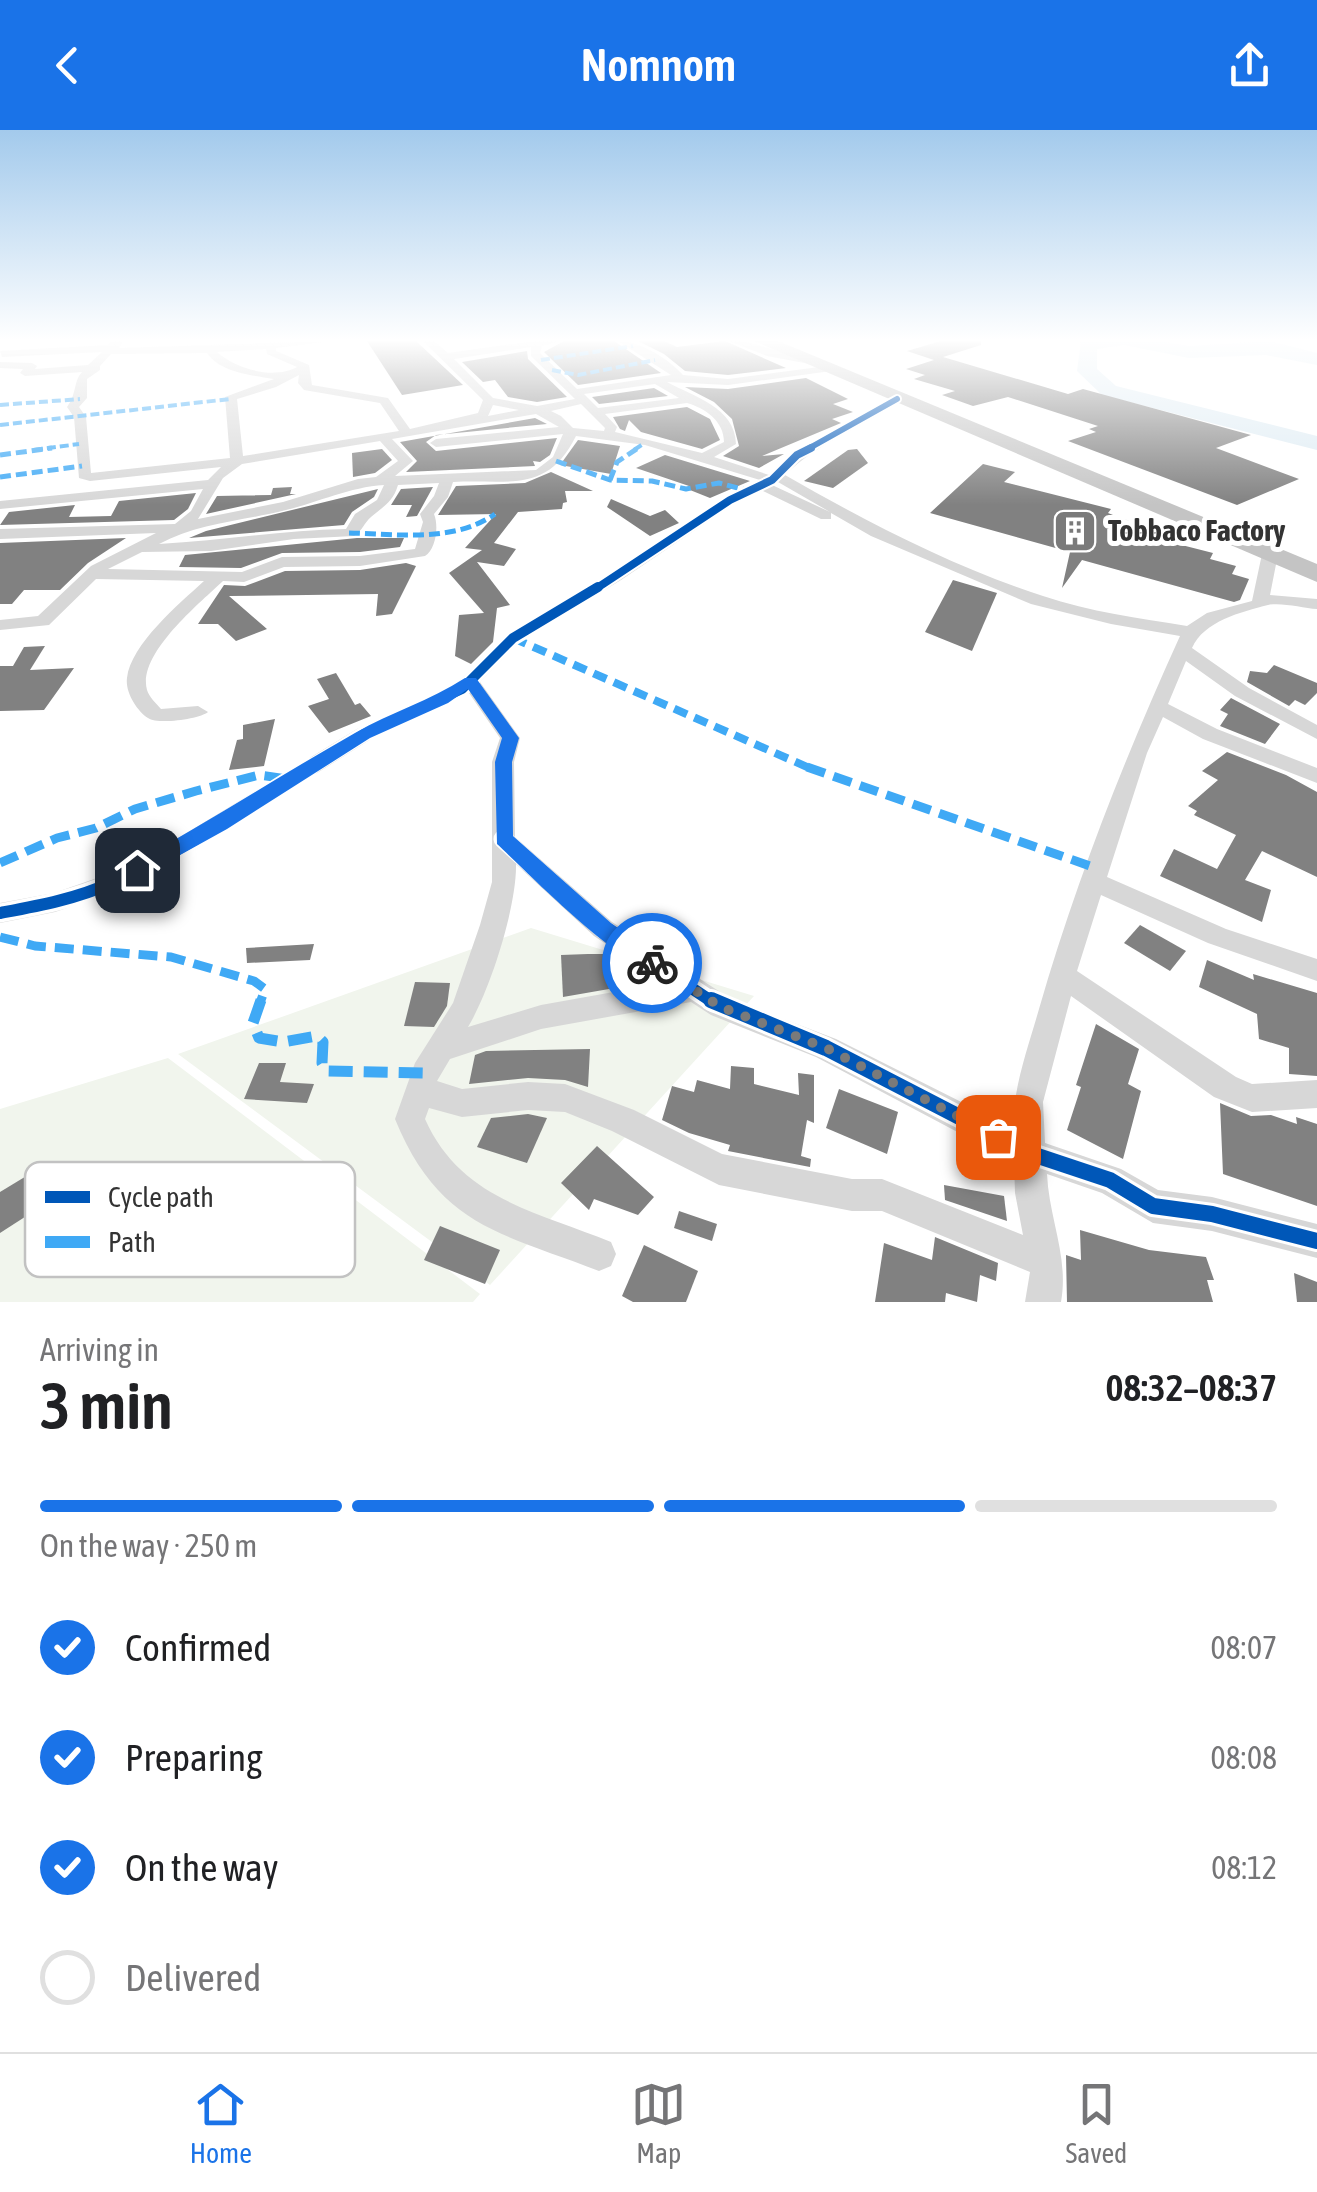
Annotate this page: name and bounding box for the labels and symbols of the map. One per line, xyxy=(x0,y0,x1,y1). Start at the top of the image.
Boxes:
building icon: Tobbaco Factory xyxy=(1052,508,1098,554)
place label: Tobbaco Factory xyxy=(1108,513,1286,547)
pin xyxy=(95,828,180,913)
courier xyxy=(602,913,702,1013)
pin xyxy=(956,1095,1041,1180)
legend xyxy=(25,1162,355,1277)
text: Cycle path xyxy=(108,1181,214,1213)
text: Path xyxy=(108,1226,156,1258)

